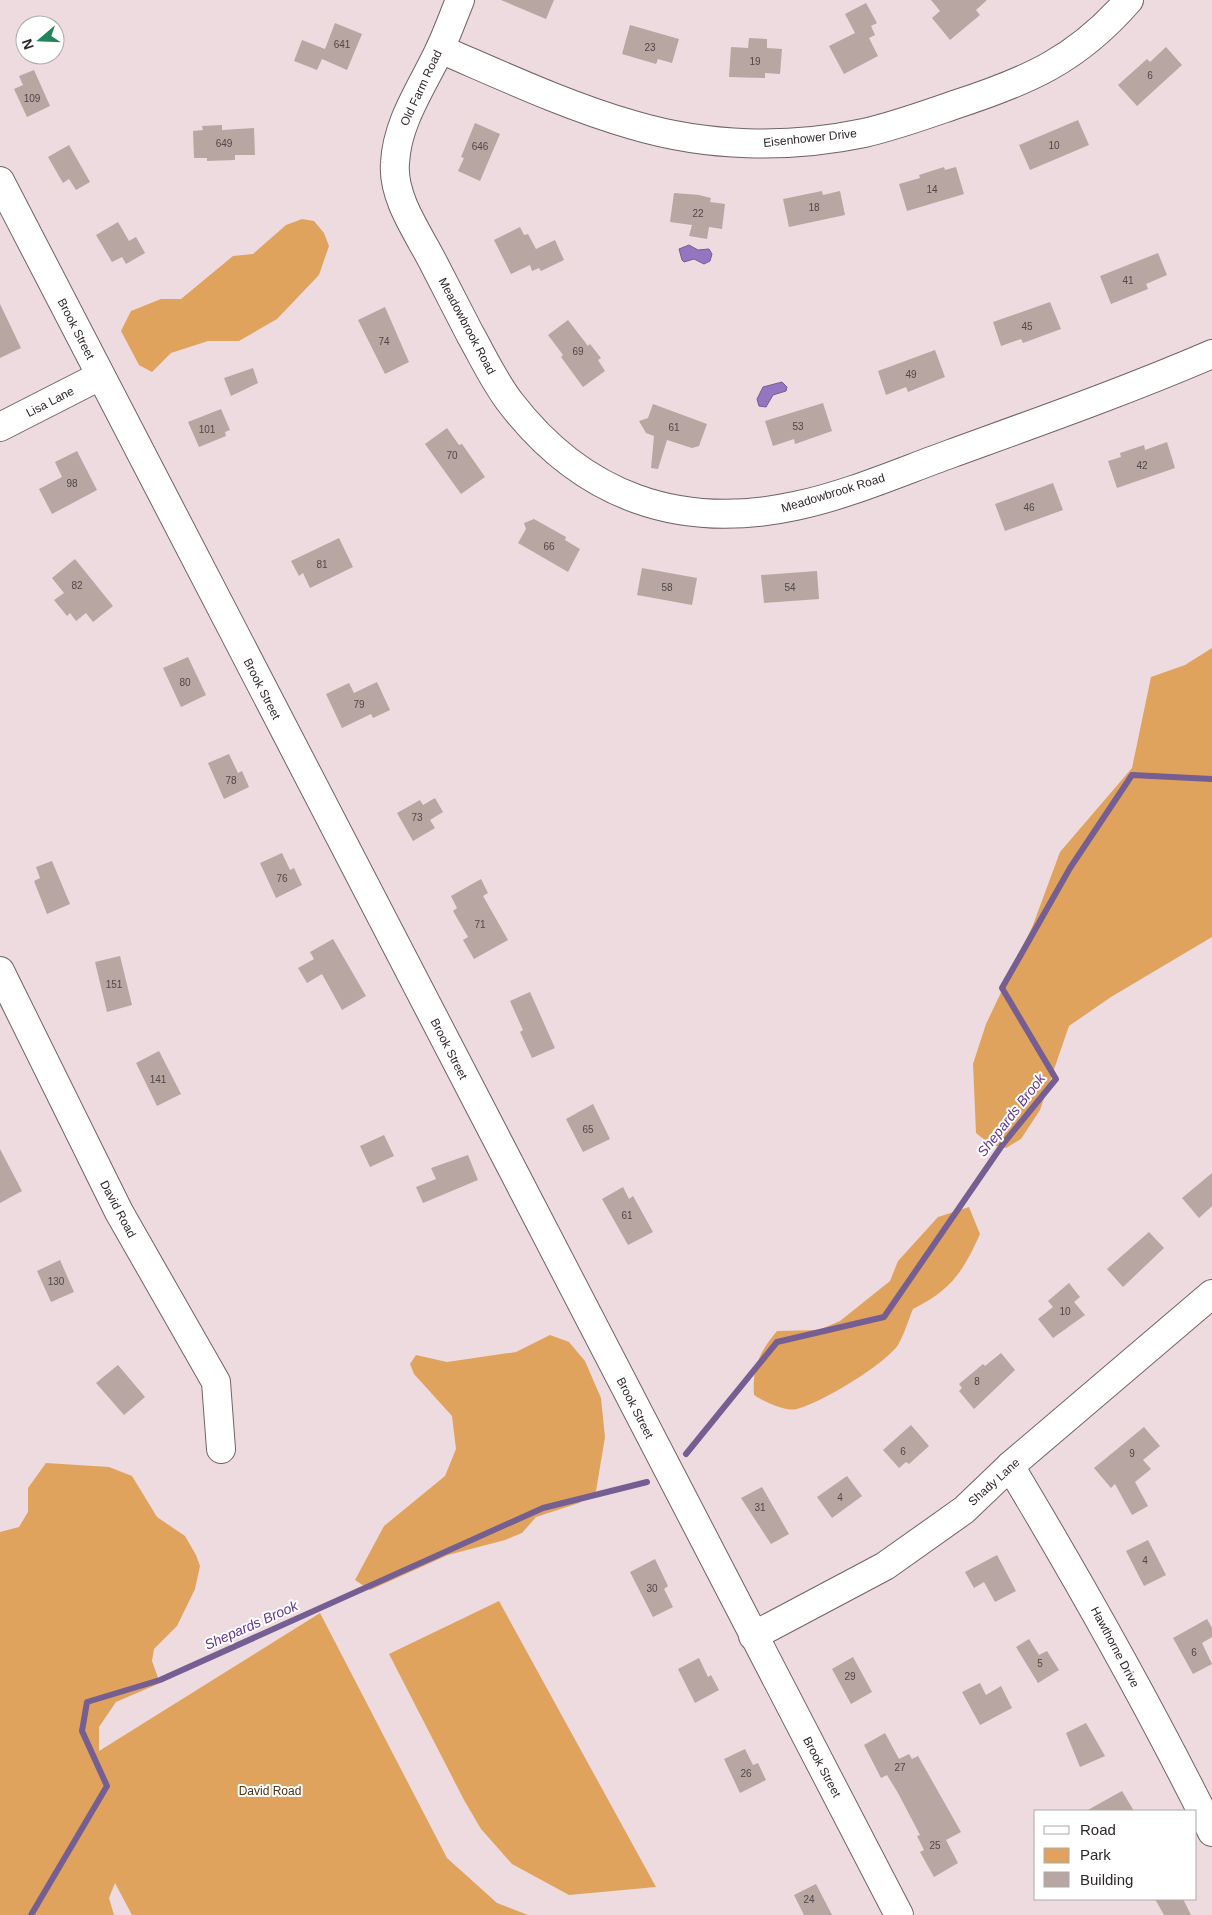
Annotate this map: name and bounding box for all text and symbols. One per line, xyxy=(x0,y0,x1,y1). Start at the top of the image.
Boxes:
north arrow xyxy=(15,15,65,65)
text: N xyxy=(18,37,37,52)
house number: 641 xyxy=(334,39,351,50)
house number: 23 xyxy=(644,42,656,53)
street label: Old Farm Road xyxy=(397,48,445,128)
house number: 19 xyxy=(749,56,761,67)
house number: 6 xyxy=(1147,70,1153,81)
house number: 109 xyxy=(24,93,41,104)
street label: Eisenhower Drive xyxy=(763,126,858,150)
house number: 649 xyxy=(216,138,233,149)
house number: 10 xyxy=(1048,140,1060,151)
house number: 646 xyxy=(472,141,489,152)
house number: 14 xyxy=(926,184,938,195)
house number: 18 xyxy=(808,202,820,213)
house number: 22 xyxy=(692,208,704,219)
street label: Meadowbrook Road xyxy=(436,275,498,377)
house number: 41 xyxy=(1122,275,1134,286)
street label: Brook Street xyxy=(55,296,98,362)
house number: 45 xyxy=(1021,321,1033,332)
house number: 74 xyxy=(378,336,390,347)
house number: 69 xyxy=(572,346,584,357)
house number: 49 xyxy=(905,369,917,380)
street label: Lisa Lane xyxy=(24,384,77,420)
house number: 53 xyxy=(792,421,804,432)
house number: 61 xyxy=(668,422,680,433)
house number: 101 xyxy=(199,424,216,435)
house number: 70 xyxy=(446,450,458,461)
house number: 42 xyxy=(1136,460,1148,471)
street label: Meadowbrook Road xyxy=(780,471,886,515)
house number: 98 xyxy=(66,478,78,489)
house number: 46 xyxy=(1023,502,1035,513)
house number: 66 xyxy=(543,541,555,552)
house number: 81 xyxy=(316,559,328,570)
house number: 82 xyxy=(71,580,83,591)
house number: 58 xyxy=(661,582,673,593)
house number: 54 xyxy=(784,582,796,593)
street label: Brook Street xyxy=(241,656,284,722)
house number: 80 xyxy=(179,677,191,688)
house number: 79 xyxy=(353,699,365,710)
house number: 78 xyxy=(225,775,237,786)
house number: 73 xyxy=(411,812,423,823)
house number: 76 xyxy=(276,873,288,884)
house number: 71 xyxy=(474,919,486,930)
house number: 151 xyxy=(106,979,123,990)
street label: Brook Street xyxy=(428,1016,471,1082)
water label: Shepards Brook xyxy=(974,1070,1049,1159)
house number: 141 xyxy=(150,1074,167,1085)
house number: 65 xyxy=(582,1124,594,1135)
street label: David Road xyxy=(97,1178,139,1240)
house number: 61 xyxy=(621,1210,633,1221)
house number: 130 xyxy=(48,1276,65,1287)
house number: 10 xyxy=(1059,1306,1071,1317)
street label: Brook Street xyxy=(614,1375,657,1441)
house number: 8 xyxy=(974,1376,980,1387)
house number: 6 xyxy=(900,1446,906,1457)
house number: 9 xyxy=(1129,1448,1135,1459)
street label: Shady Lane xyxy=(966,1455,1023,1509)
house number: 4 xyxy=(837,1492,843,1503)
house number: 31 xyxy=(754,1502,766,1513)
house number: 4 xyxy=(1142,1555,1148,1566)
house number: 30 xyxy=(646,1583,658,1594)
water label: Shepards Brook xyxy=(202,1597,301,1653)
street label: Hawthorne Drive xyxy=(1088,1604,1142,1690)
house number: 6 xyxy=(1191,1647,1197,1658)
house number: 5 xyxy=(1037,1658,1043,1669)
house number: 29 xyxy=(844,1671,856,1682)
street label: Brook Street xyxy=(800,1734,844,1800)
house number: 27 xyxy=(894,1762,906,1773)
house number: 26 xyxy=(740,1768,752,1779)
park label: David Road xyxy=(239,1784,301,1798)
legend xyxy=(1034,1810,1197,1900)
text: Road xyxy=(1080,1821,1116,1838)
house number: 25 xyxy=(929,1840,941,1851)
text: Park xyxy=(1080,1846,1111,1863)
text: Building xyxy=(1080,1871,1133,1888)
house number: 24 xyxy=(803,1894,815,1905)

